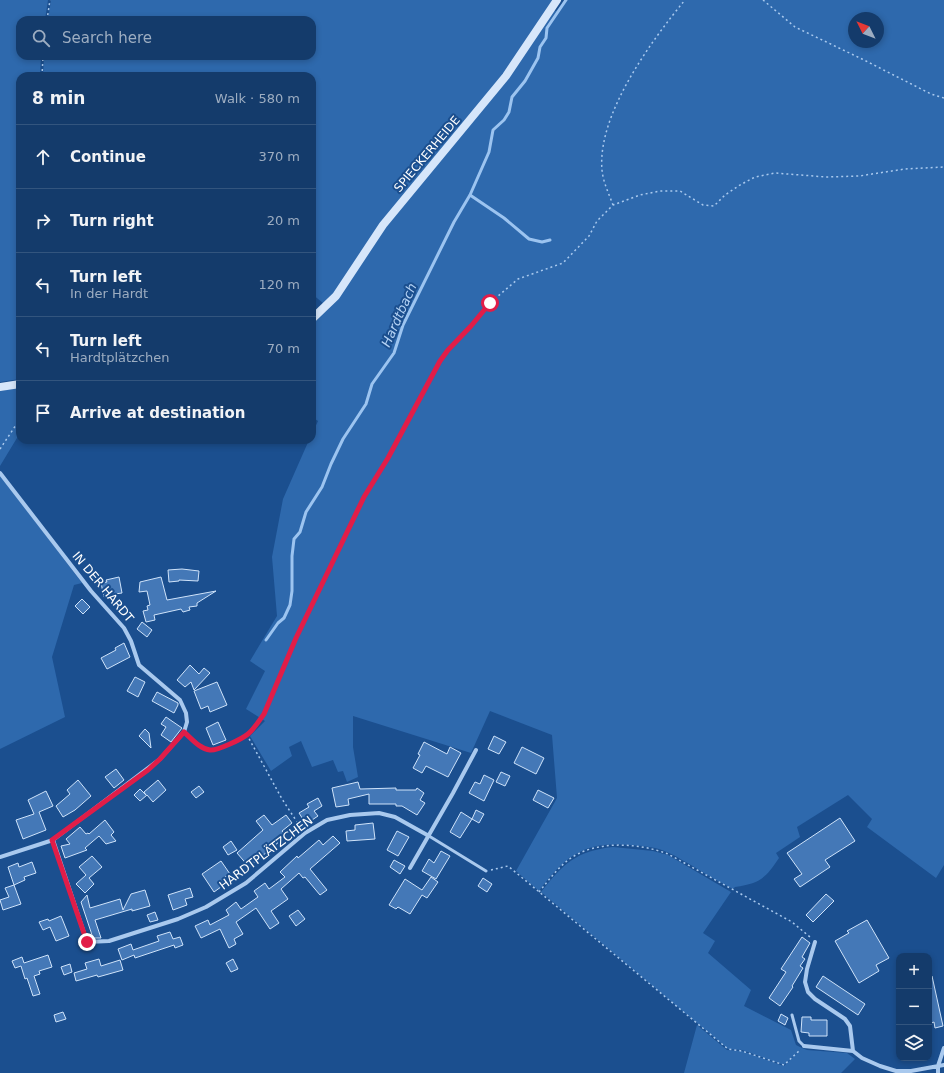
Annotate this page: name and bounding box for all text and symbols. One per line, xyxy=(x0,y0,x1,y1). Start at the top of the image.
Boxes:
north arrow xyxy=(848,12,884,48)
search box xyxy=(16,16,316,60)
icon: search xyxy=(30,27,52,49)
text: Search here xyxy=(62,29,152,47)
text: 8 min xyxy=(32,88,85,108)
text: Walk · 580 m xyxy=(215,91,300,106)
street label: SPIECKERHEIDE xyxy=(391,113,463,195)
icon: ahead xyxy=(32,146,54,168)
text: Continue xyxy=(70,148,146,166)
text: 370 m xyxy=(258,149,300,164)
icon: right xyxy=(32,210,54,232)
text: Turn right xyxy=(70,212,154,230)
text: 20 m xyxy=(267,213,300,228)
text: Turn left xyxy=(70,268,142,286)
icon: left xyxy=(32,274,54,296)
text: 120 m xyxy=(258,277,300,292)
water label: Hardtbach xyxy=(378,281,420,349)
text: In der Hardt xyxy=(70,286,148,301)
route start xyxy=(481,294,499,312)
text: Turn left xyxy=(70,332,142,350)
icon: left xyxy=(32,338,54,360)
text: 70 m xyxy=(267,341,300,356)
text: Hardtplätzchen xyxy=(70,350,170,365)
icon: arrive xyxy=(32,402,54,424)
text: Arrive at destination xyxy=(70,404,245,422)
street label: IN DER HARDT xyxy=(70,549,137,626)
street label: HARDTPLÄTZCHEN xyxy=(216,813,315,893)
route end xyxy=(78,933,96,951)
map controls xyxy=(896,953,932,1061)
button: + xyxy=(896,953,932,989)
button: − xyxy=(896,989,932,1025)
button: layers xyxy=(896,1025,932,1061)

